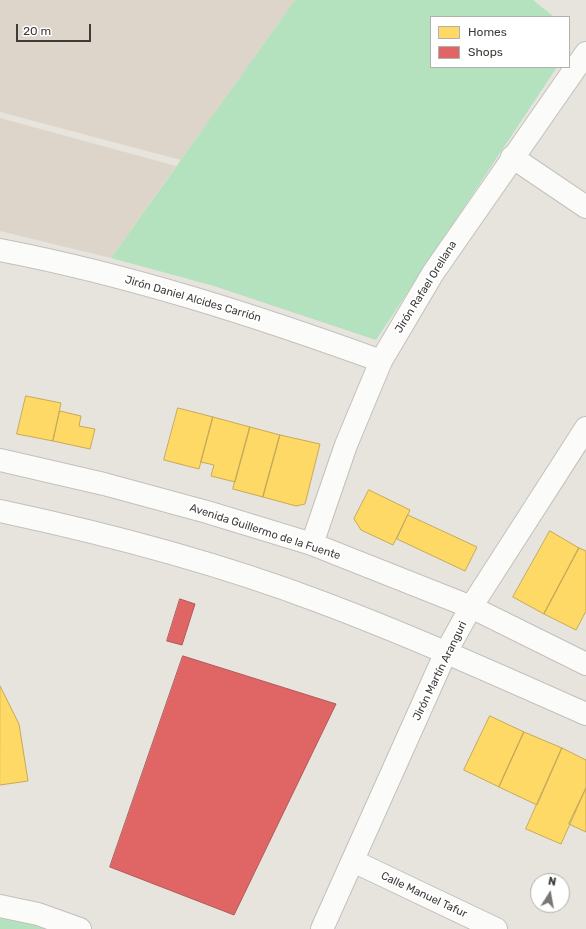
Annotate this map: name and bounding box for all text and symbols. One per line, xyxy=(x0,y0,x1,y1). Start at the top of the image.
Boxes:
scale bar xyxy=(18,16,93,42)
legend xyxy=(430,16,570,68)
text: 20 m xyxy=(23,24,51,38)
text: Homes xyxy=(468,25,507,39)
text: Shops xyxy=(468,45,503,59)
street label: Jirón Rafael Orellana xyxy=(392,238,460,336)
street label: Jirón Daniel Alcides Carrión xyxy=(123,273,263,325)
street label: Avenida Guillermo de la Fuente xyxy=(188,501,342,563)
street label: Jirón Martín Aranguri xyxy=(410,619,470,723)
street label: Calle Manuel Tafur xyxy=(379,869,469,921)
north arrow xyxy=(530,873,570,913)
text: N xyxy=(547,875,557,889)

